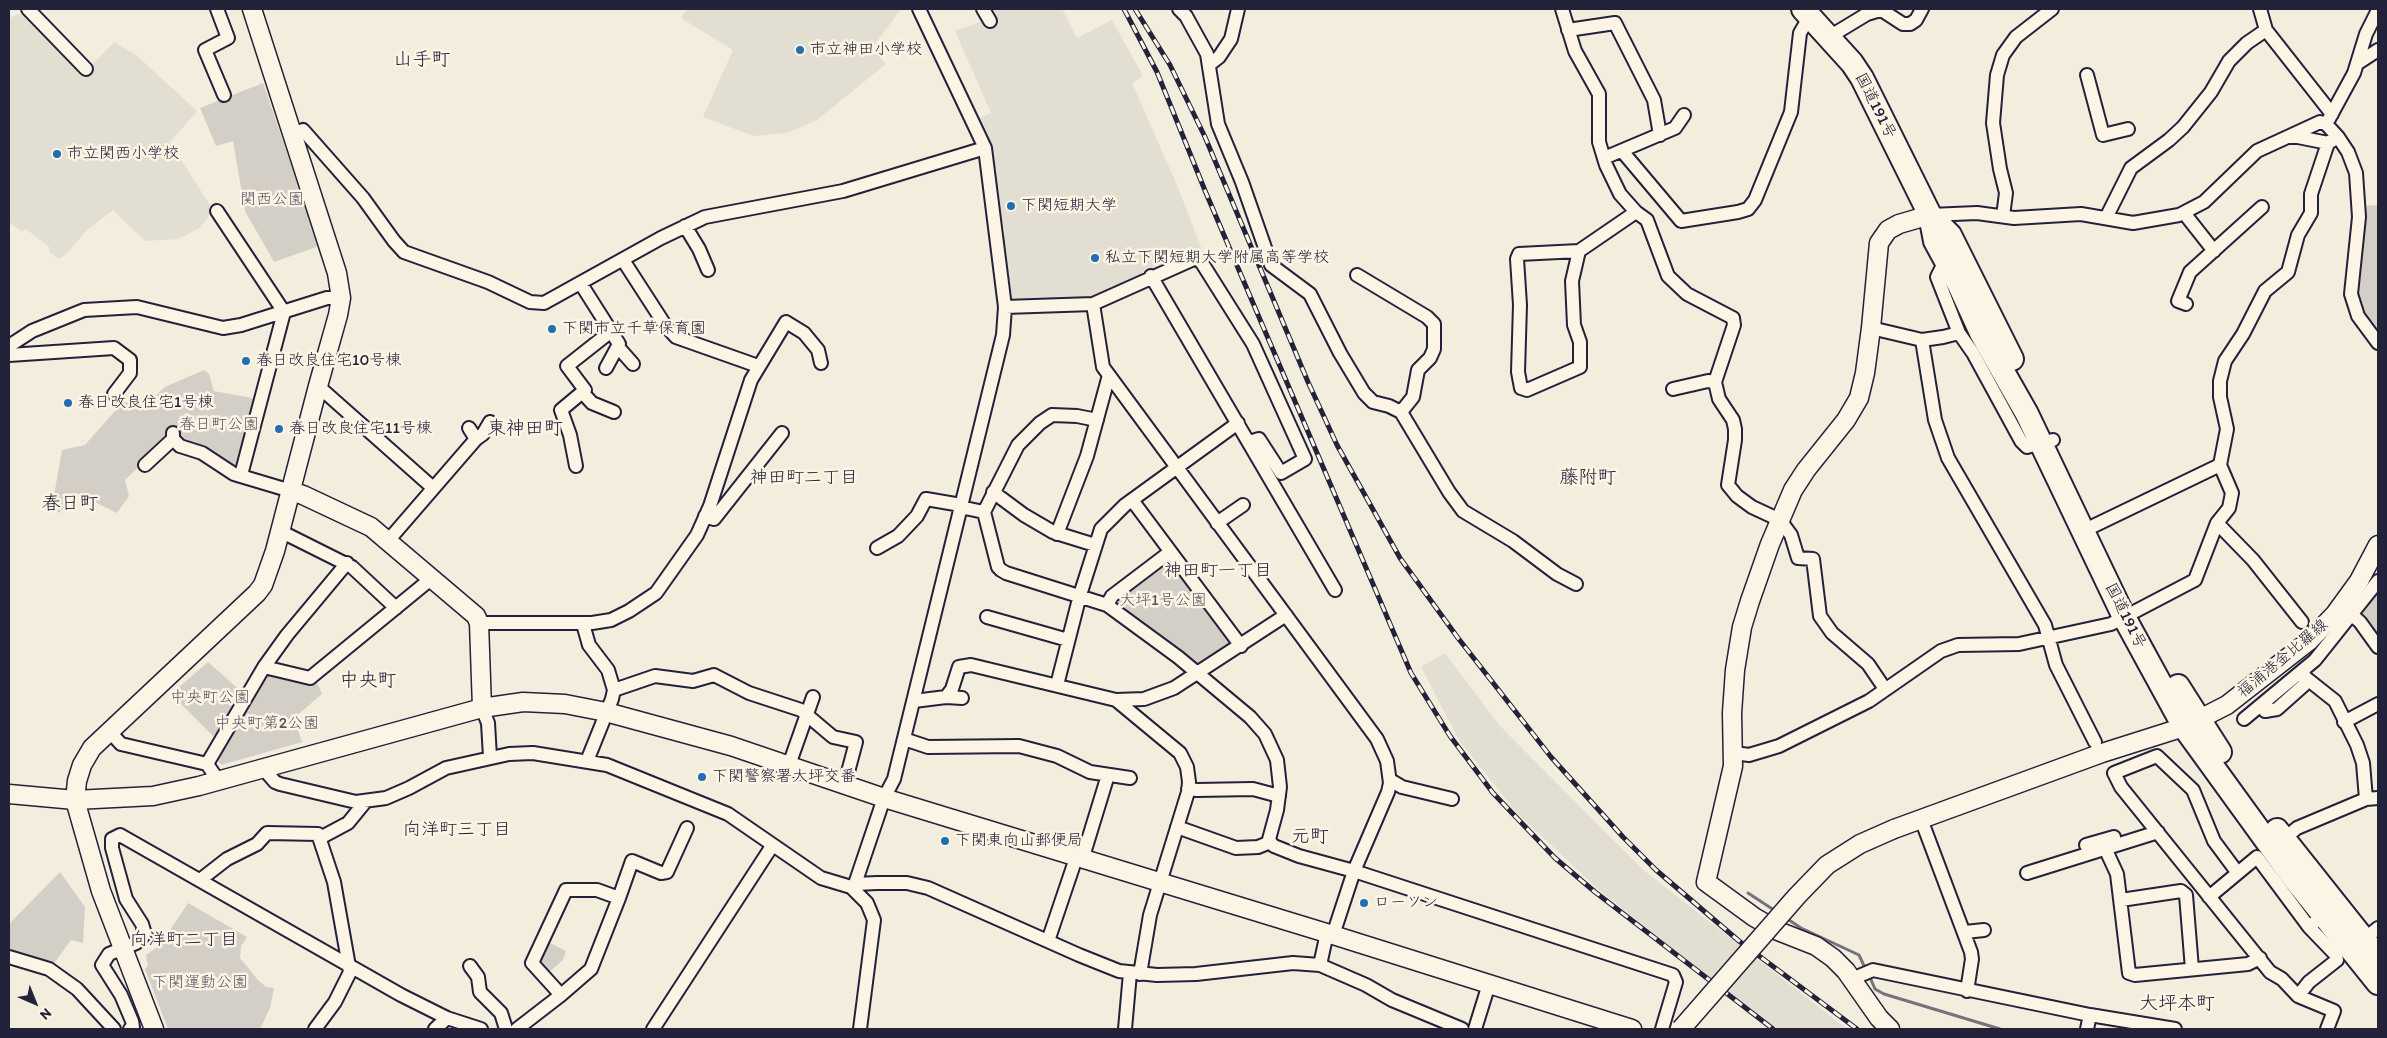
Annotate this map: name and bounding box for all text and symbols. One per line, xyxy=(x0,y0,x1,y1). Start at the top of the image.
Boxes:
place label: 市立神田小学校 xyxy=(810,40,922,60)
marker: 市立神田小学校 xyxy=(794,44,806,56)
district label: 山手町 xyxy=(394,49,450,71)
street label: 国道191号 xyxy=(1850,70,1900,142)
place label: 市立関西小学校 xyxy=(67,144,179,164)
marker: 市立関西小学校 xyxy=(51,148,63,160)
park label: 関西公園 xyxy=(240,190,304,210)
place label: 下関短期大学 xyxy=(1021,196,1117,216)
marker: 下関短期大学 xyxy=(1005,200,1017,212)
place label: 私立下関短期大学附属高等学校 xyxy=(1105,248,1329,268)
marker: 私立下関短期大学附属高等学校 xyxy=(1089,252,1101,264)
place label: 下関市立千草保育園 xyxy=(562,319,706,339)
marker: 下関市立千草保育園 xyxy=(546,323,558,335)
place label: 春日改良住宅10号棟 xyxy=(256,351,401,371)
marker: 春日改良住宅10号棟 xyxy=(240,355,252,367)
place label: 春日改良住宅1号棟 xyxy=(78,393,213,413)
marker: 春日改良住宅1号棟 xyxy=(62,397,74,409)
park label: 春日町公園 xyxy=(179,415,259,435)
district label: 東神田町 xyxy=(487,418,563,440)
place label: 春日改良住宅11号棟 xyxy=(289,419,432,439)
marker: 春日改良住宅11号棟 xyxy=(273,423,285,435)
district label: 神田町二丁目 xyxy=(750,467,858,489)
district label: 藤附町 xyxy=(1560,467,1616,489)
district label: 春日町 xyxy=(42,493,98,515)
district label: 神田町一丁目 xyxy=(1164,560,1272,582)
street label: 国道191号 xyxy=(2100,580,2150,652)
park label: 大坪1号公園 xyxy=(1119,591,1207,611)
street label: 福浦港金比羅線 xyxy=(2234,616,2332,702)
district label: 中央町 xyxy=(340,670,396,692)
park label: 中央町公園 xyxy=(170,688,250,708)
park label: 中央町第2公園 xyxy=(215,714,319,734)
place label: 下関警察署大坪交番 xyxy=(712,767,856,787)
marker: 下関警察署大坪交番 xyxy=(696,771,708,783)
district label: 向洋町三丁目 xyxy=(403,819,511,841)
district label: 元町 xyxy=(1291,826,1329,848)
place label: 下関東向山郵便局 xyxy=(955,831,1083,851)
marker: 下関東向山郵便局 xyxy=(939,835,951,847)
place label: ローソン xyxy=(1374,893,1438,913)
marker: ローソン xyxy=(1358,897,1370,909)
district label: 向洋町二丁目 xyxy=(130,929,238,951)
park label: 下関運動公園 xyxy=(152,973,248,993)
north arrow xyxy=(10,978,60,1028)
district label: 大坪本町 xyxy=(2139,993,2215,1015)
text: N xyxy=(36,1005,55,1024)

